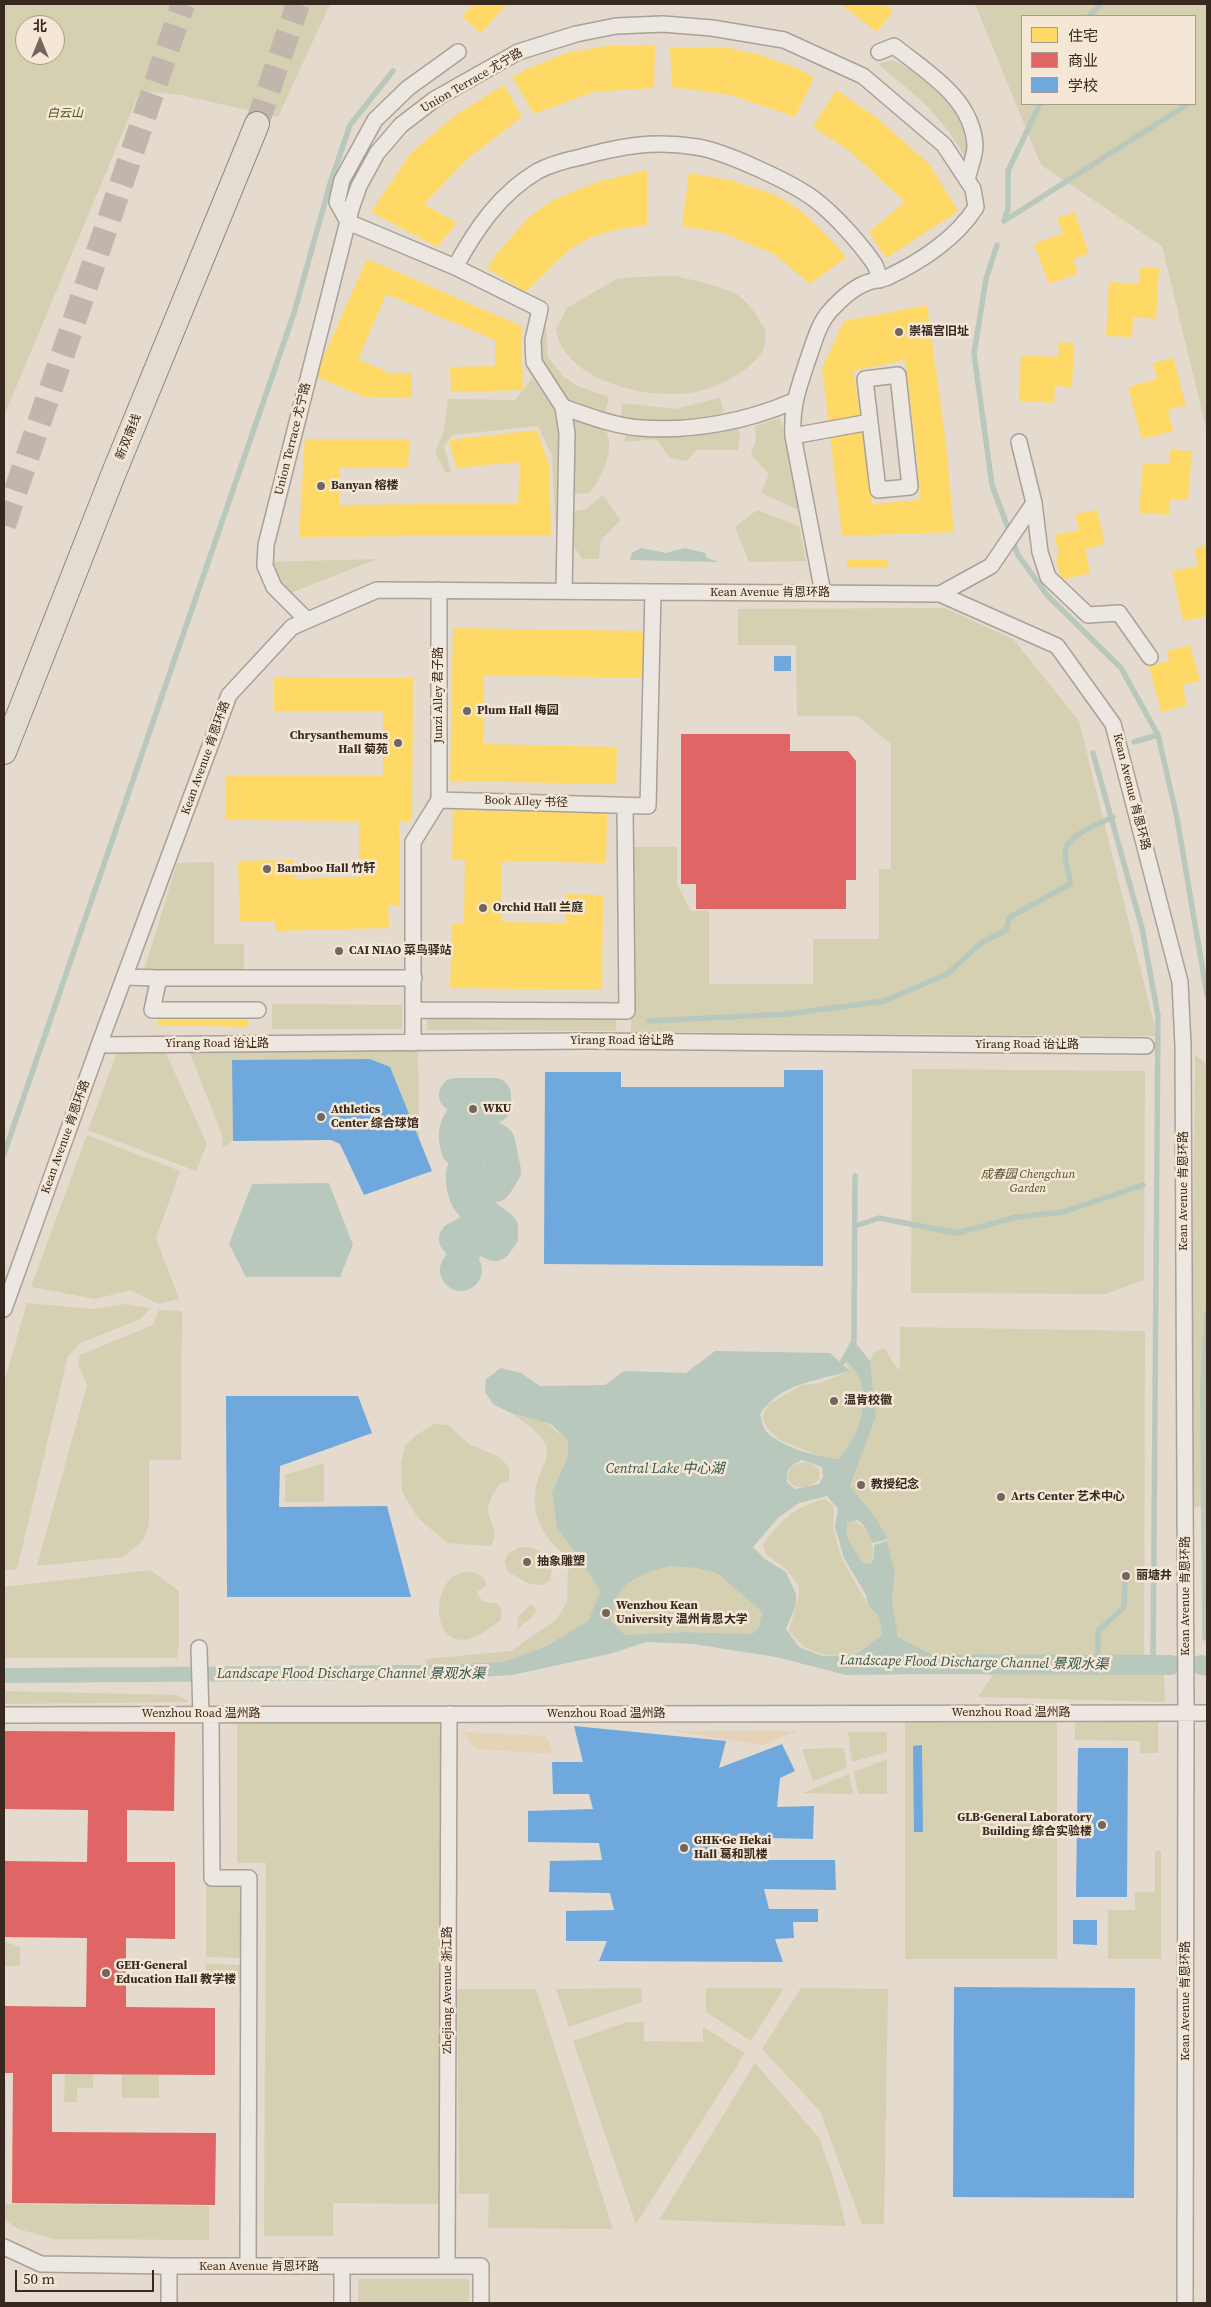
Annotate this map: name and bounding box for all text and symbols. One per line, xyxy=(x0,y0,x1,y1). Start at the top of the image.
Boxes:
north arrow xyxy=(15,15,65,65)
legend xyxy=(1021,15,1196,105)
text: 北 xyxy=(33,16,47,36)
text: 住宅 xyxy=(1068,25,1098,46)
street label: Union Terrace 尤宁路 xyxy=(418,46,526,116)
text: 商业 xyxy=(1068,50,1098,71)
text: 学校 xyxy=(1068,75,1098,96)
park label: 白云山 xyxy=(47,107,83,121)
place label: 崇福宫旧址 xyxy=(909,325,969,339)
marker: 崇福宫旧址 xyxy=(893,326,905,338)
street label: Union Terrace 尤宁路 xyxy=(272,381,314,497)
street label: 新双南线 xyxy=(113,412,145,462)
place label: Banyan 榕楼 xyxy=(331,479,399,493)
marker: Banyan 榕楼 xyxy=(315,480,327,492)
street label: Kean Avenue 肯恩环路 xyxy=(710,586,830,600)
street label: Junzi Alley 君子路 xyxy=(432,647,446,743)
street label: Kean Avenue 肯恩环路 xyxy=(179,699,233,817)
place label: Plum Hall 梅园 xyxy=(477,704,558,718)
marker: Plum Hall 梅园 xyxy=(461,705,473,717)
place label: Chrysanthemums Hall 菊苑 xyxy=(290,729,388,757)
street label: Kean Avenue 肯恩环路 xyxy=(1109,732,1153,852)
marker: Chrysanthemums Hall 菊苑 xyxy=(392,737,404,749)
street label: Book Alley 书径 xyxy=(484,793,568,811)
place label: Bamboo Hall 竹轩 xyxy=(277,862,375,876)
marker: Bamboo Hall 竹轩 xyxy=(261,863,273,875)
place label: Orchid Hall 兰庭 xyxy=(493,901,583,915)
marker: Orchid Hall 兰庭 xyxy=(477,902,489,914)
place label: CAI NIAO 菜鸟驿站 xyxy=(349,944,452,958)
marker: CAI NIAO 菜鸟驿站 xyxy=(333,945,345,957)
street label: Yirang Road 诒让路 xyxy=(570,1034,674,1048)
street label: Yirang Road 诒让路 xyxy=(165,1037,269,1051)
street label: Yirang Road 诒让路 xyxy=(975,1038,1079,1052)
street label: Kean Avenue 肯恩环路 xyxy=(39,1078,93,1196)
place label: WKU xyxy=(483,1102,512,1116)
place label: Athletics Center 综合球馆 xyxy=(331,1103,419,1131)
marker: WKU xyxy=(467,1103,479,1115)
marker: Athletics Center 综合球馆 xyxy=(315,1111,327,1123)
street label: Kean Avenue 肯恩环路 xyxy=(1177,1131,1191,1251)
park label: 成春园 Chengchun Garden xyxy=(981,1168,1075,1196)
place label: 温肯校徽 xyxy=(844,1394,892,1408)
marker: 温肯校徽 xyxy=(828,1395,840,1407)
water label: Central Lake 中心湖 xyxy=(606,1461,724,1477)
place label: 教授纪念 xyxy=(871,1478,919,1492)
marker: 教授纪念 xyxy=(855,1479,867,1491)
place label: Arts Center 艺术中心 xyxy=(1011,1490,1125,1504)
marker: Arts Center 艺术中心 xyxy=(995,1491,1007,1503)
street label: Kean Avenue 肯恩环路 xyxy=(1179,1536,1193,1656)
place label: 抽象雕塑 xyxy=(537,1555,585,1569)
marker: 抽象雕塑 xyxy=(521,1556,533,1568)
place label: 丽塘井 xyxy=(1136,1569,1172,1583)
marker: 丽塘井 xyxy=(1120,1570,1132,1582)
place label: Wenzhou Kean University 温州肯恩大学 xyxy=(616,1599,748,1627)
marker: Wenzhou Kean University 温州肯恩大学 xyxy=(600,1607,612,1619)
water label: Landscape Flood Discharge Channel 景观水渠 xyxy=(840,1652,1108,1674)
water label: Landscape Flood Discharge Channel 景观水渠 xyxy=(217,1666,485,1682)
street label: Wenzhou Road 温州路 xyxy=(951,1706,1071,1720)
street label: Wenzhou Road 温州路 xyxy=(141,1707,261,1721)
street label: Wenzhou Road 温州路 xyxy=(546,1707,666,1721)
place label: GLB·General Laboratory Building 综合实验楼 xyxy=(957,1811,1092,1839)
marker: GLB·General Laboratory Building 综合实验楼 xyxy=(1096,1819,1108,1831)
place label: GHK·Ge Hekai Hall 葛和凯楼 xyxy=(694,1834,771,1862)
marker: GHK·Ge Hekai Hall 葛和凯楼 xyxy=(678,1842,690,1854)
street label: Zhejiang Avenue 浙江路 xyxy=(441,1926,455,2054)
street label: Kean Avenue 肯恩环路 xyxy=(1179,1941,1193,2061)
place label: GEH·General Education Hall 教学楼 xyxy=(116,1959,236,1987)
marker: GEH·General Education Hall 教学楼 xyxy=(100,1967,112,1979)
scale bar xyxy=(18,2260,156,2292)
street label: Kean Avenue 肯恩环路 xyxy=(199,2260,319,2274)
text: 50 m xyxy=(23,2268,55,2289)

